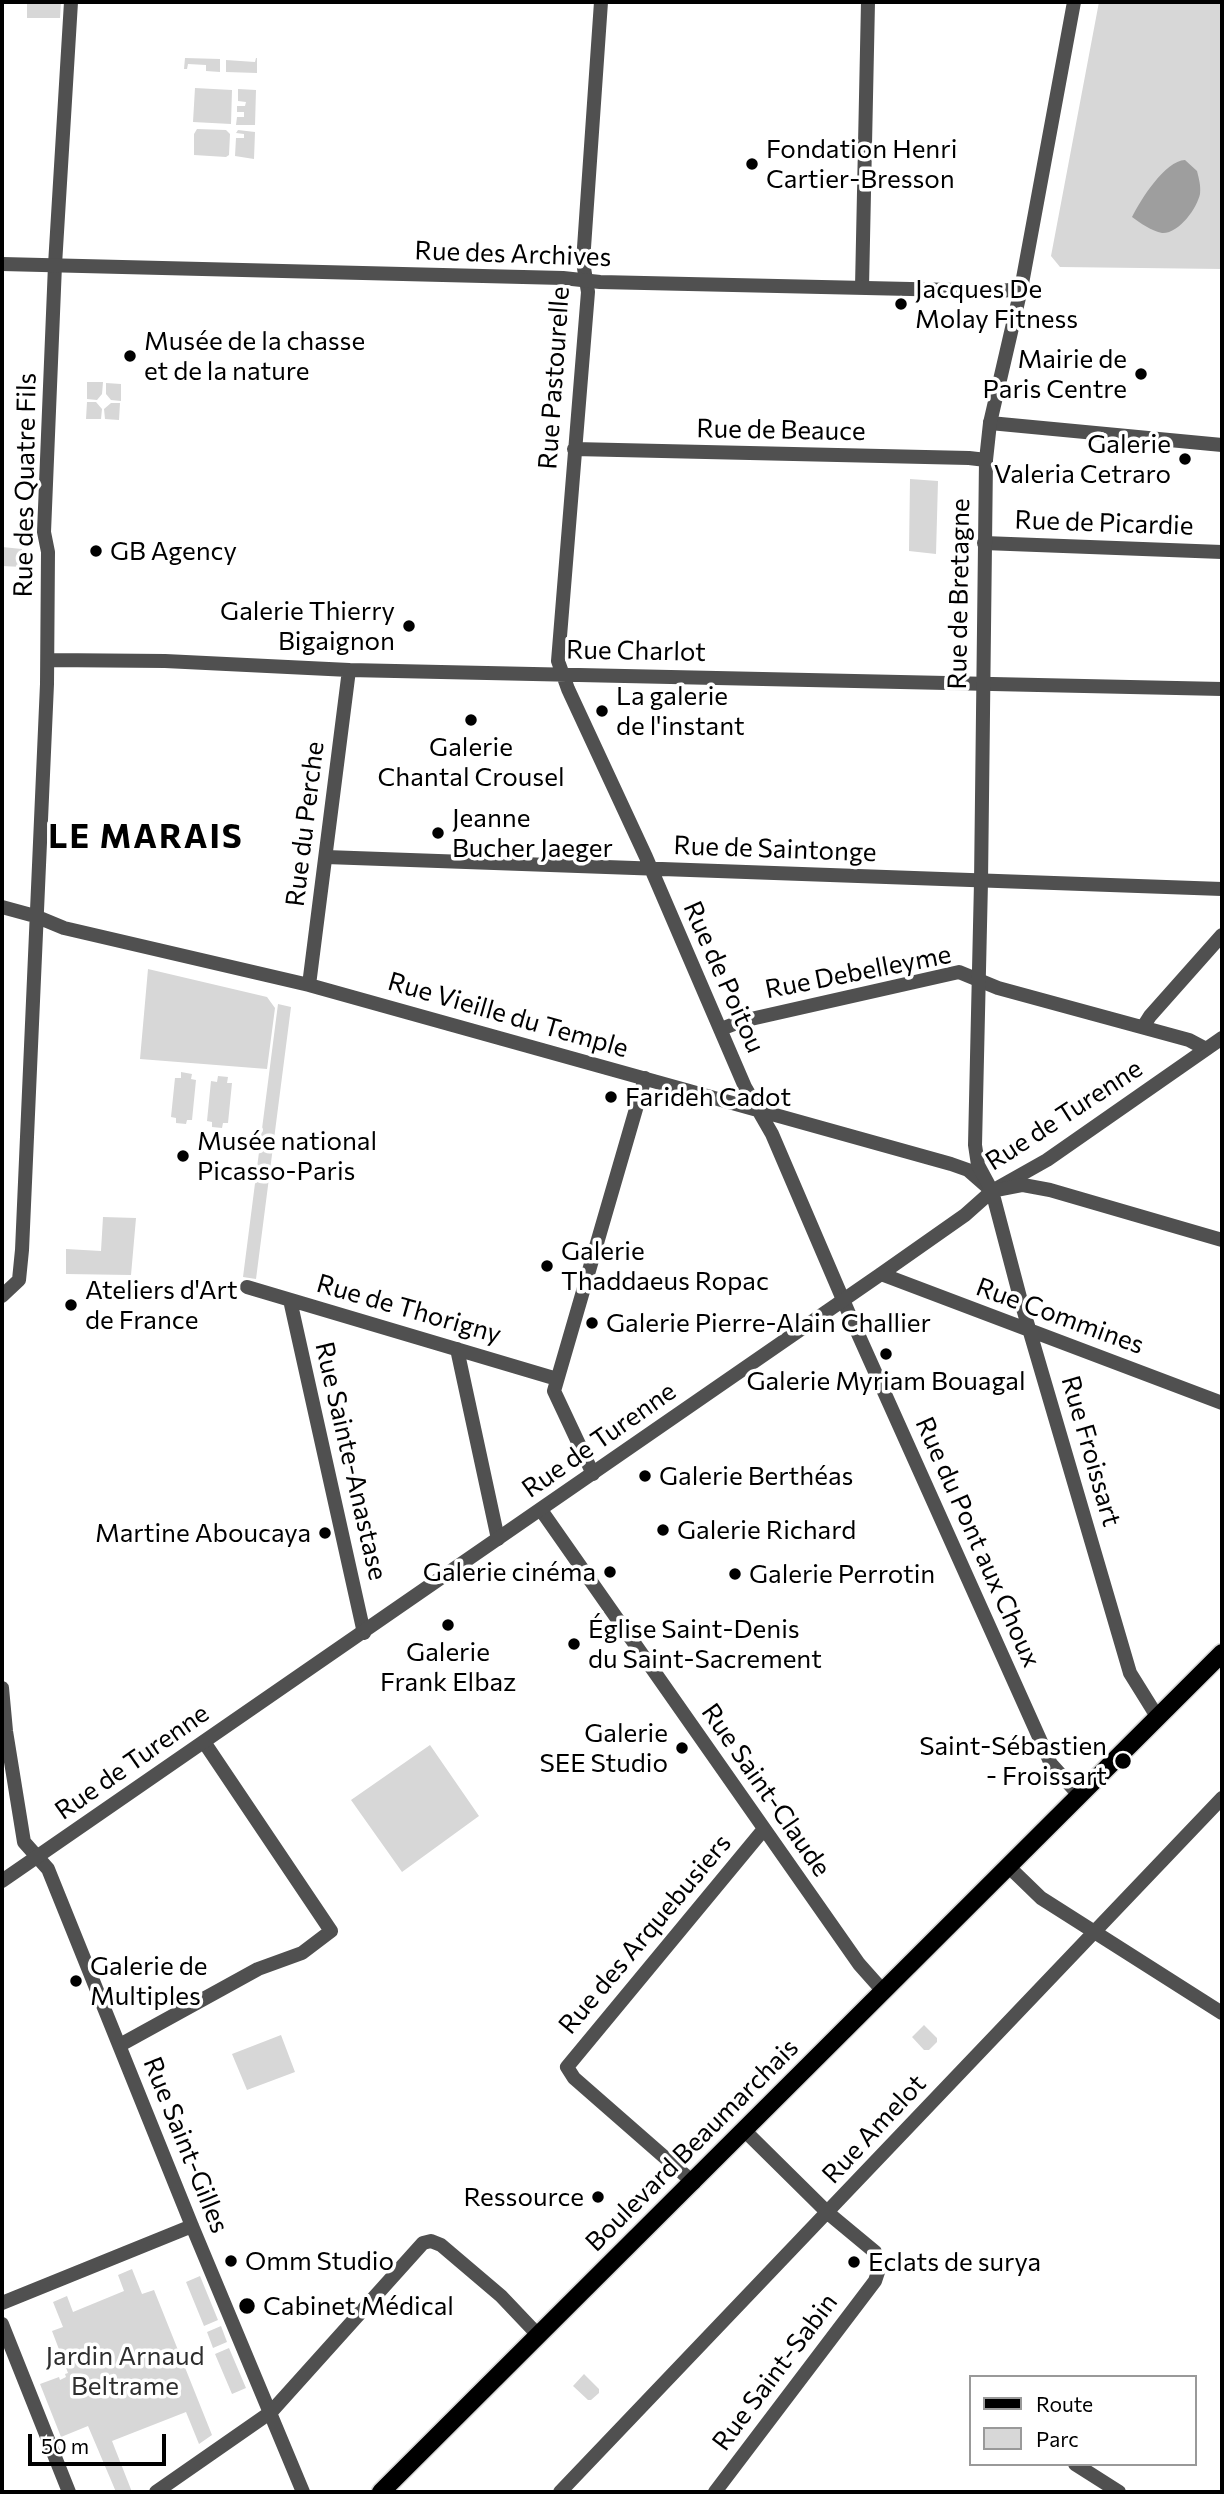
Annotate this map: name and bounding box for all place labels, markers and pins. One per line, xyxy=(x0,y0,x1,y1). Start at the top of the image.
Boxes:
place label: Fondation Henri Cartier-Bresson xyxy=(766,133,957,194)
marker: Fondation Henri Cartier-Bresson xyxy=(744,156,760,172)
place label: Jacques De Molay Fitness xyxy=(915,273,1078,334)
marker: Jacques De Molay Fitness xyxy=(893,296,909,312)
place label: Musée de la chasse et de la nature xyxy=(144,325,365,386)
place label: Mairie de Paris Centre xyxy=(982,343,1127,404)
marker: Musée de la chasse et de la nature xyxy=(122,348,138,364)
marker: Mairie de Paris Centre xyxy=(1133,366,1149,382)
place label: Galerie Valeria Cetraro xyxy=(994,428,1171,490)
marker: Galerie Valeria Cetraro xyxy=(1177,451,1193,467)
place label: GB Agency xyxy=(110,535,237,567)
marker: GB Agency xyxy=(88,543,104,559)
place label: Galerie Thierry Bigaignon xyxy=(220,595,395,656)
marker: Galerie Thierry Bigaignon xyxy=(401,618,417,634)
place label: La galerie de l'instant xyxy=(616,680,745,742)
marker: La galerie de l'instant xyxy=(594,703,610,719)
marker: Galerie Chantal Crousel xyxy=(463,712,479,728)
place label: Galerie Chantal Crousel xyxy=(378,731,564,792)
place label: Jeanne Bucher Jaeger xyxy=(452,802,613,864)
marker: Jeanne Bucher Jaeger xyxy=(430,825,446,841)
place label: Farideh Cadot xyxy=(625,1081,791,1113)
marker: Farideh Cadot xyxy=(603,1089,619,1105)
place label: Musée national Picasso-Paris xyxy=(197,1125,377,1186)
marker: Musée national Picasso-Paris xyxy=(175,1148,191,1164)
place label: Galerie Thaddaeus Ropac xyxy=(561,1235,769,1296)
marker: Galerie Thaddaeus Ropac xyxy=(539,1258,555,1274)
place label: Ateliers d'Art de France xyxy=(85,1274,238,1336)
marker: Ateliers d'Art de France xyxy=(63,1297,79,1313)
place label: Galerie Pierre-Alain Challier xyxy=(606,1307,931,1339)
marker: Galerie Pierre-Alain Challier xyxy=(584,1315,600,1331)
marker: Galerie Myriam Bouagal xyxy=(878,1346,894,1362)
place label: Galerie Myriam Bouagal xyxy=(746,1365,1026,1397)
place label: Galerie Berthéas xyxy=(659,1460,853,1492)
marker: Galerie Berthéas xyxy=(637,1468,653,1484)
place label: Galerie Richard xyxy=(677,1514,856,1546)
place label: Martine Aboucaya xyxy=(95,1517,311,1549)
marker: Galerie Richard xyxy=(655,1522,671,1538)
marker: Martine Aboucaya xyxy=(317,1525,333,1541)
place label: Galerie cinéma xyxy=(423,1556,596,1588)
place label: Galerie Perrotin xyxy=(749,1558,935,1590)
marker: Galerie cinéma xyxy=(602,1564,618,1580)
marker: Galerie Perrotin xyxy=(727,1566,743,1582)
place label: Église Saint-Denis du Saint-Sacrement xyxy=(588,1613,822,1674)
marker: Galerie Frank Elbaz xyxy=(440,1617,456,1633)
place label: Galerie Frank Elbaz xyxy=(380,1636,516,1698)
marker: Église Saint-Denis du Saint-Sacrement xyxy=(566,1636,582,1652)
place label: Galerie SEE Studio xyxy=(540,1717,668,1778)
place label: Saint-Sébastien - Froissart xyxy=(919,1730,1107,1792)
marker: Galerie SEE Studio xyxy=(674,1740,690,1756)
marker: Saint-Sébastien - Froissart xyxy=(1113,1751,1133,1771)
place label: Galerie de Multiples xyxy=(90,1950,207,2011)
marker: Galerie de Multiples xyxy=(68,1973,84,1989)
place label: Ressource xyxy=(464,2181,584,2213)
marker: Ressource xyxy=(590,2189,606,2205)
place label: Omm Studio xyxy=(245,2245,394,2277)
place label: Eclats de surya xyxy=(868,2246,1041,2278)
marker: Omm Studio xyxy=(223,2253,239,2269)
marker: Eclats de surya xyxy=(846,2254,862,2270)
place label: Cabinet Médical xyxy=(263,2290,454,2322)
marker: Cabinet Médical xyxy=(237,2296,257,2316)

